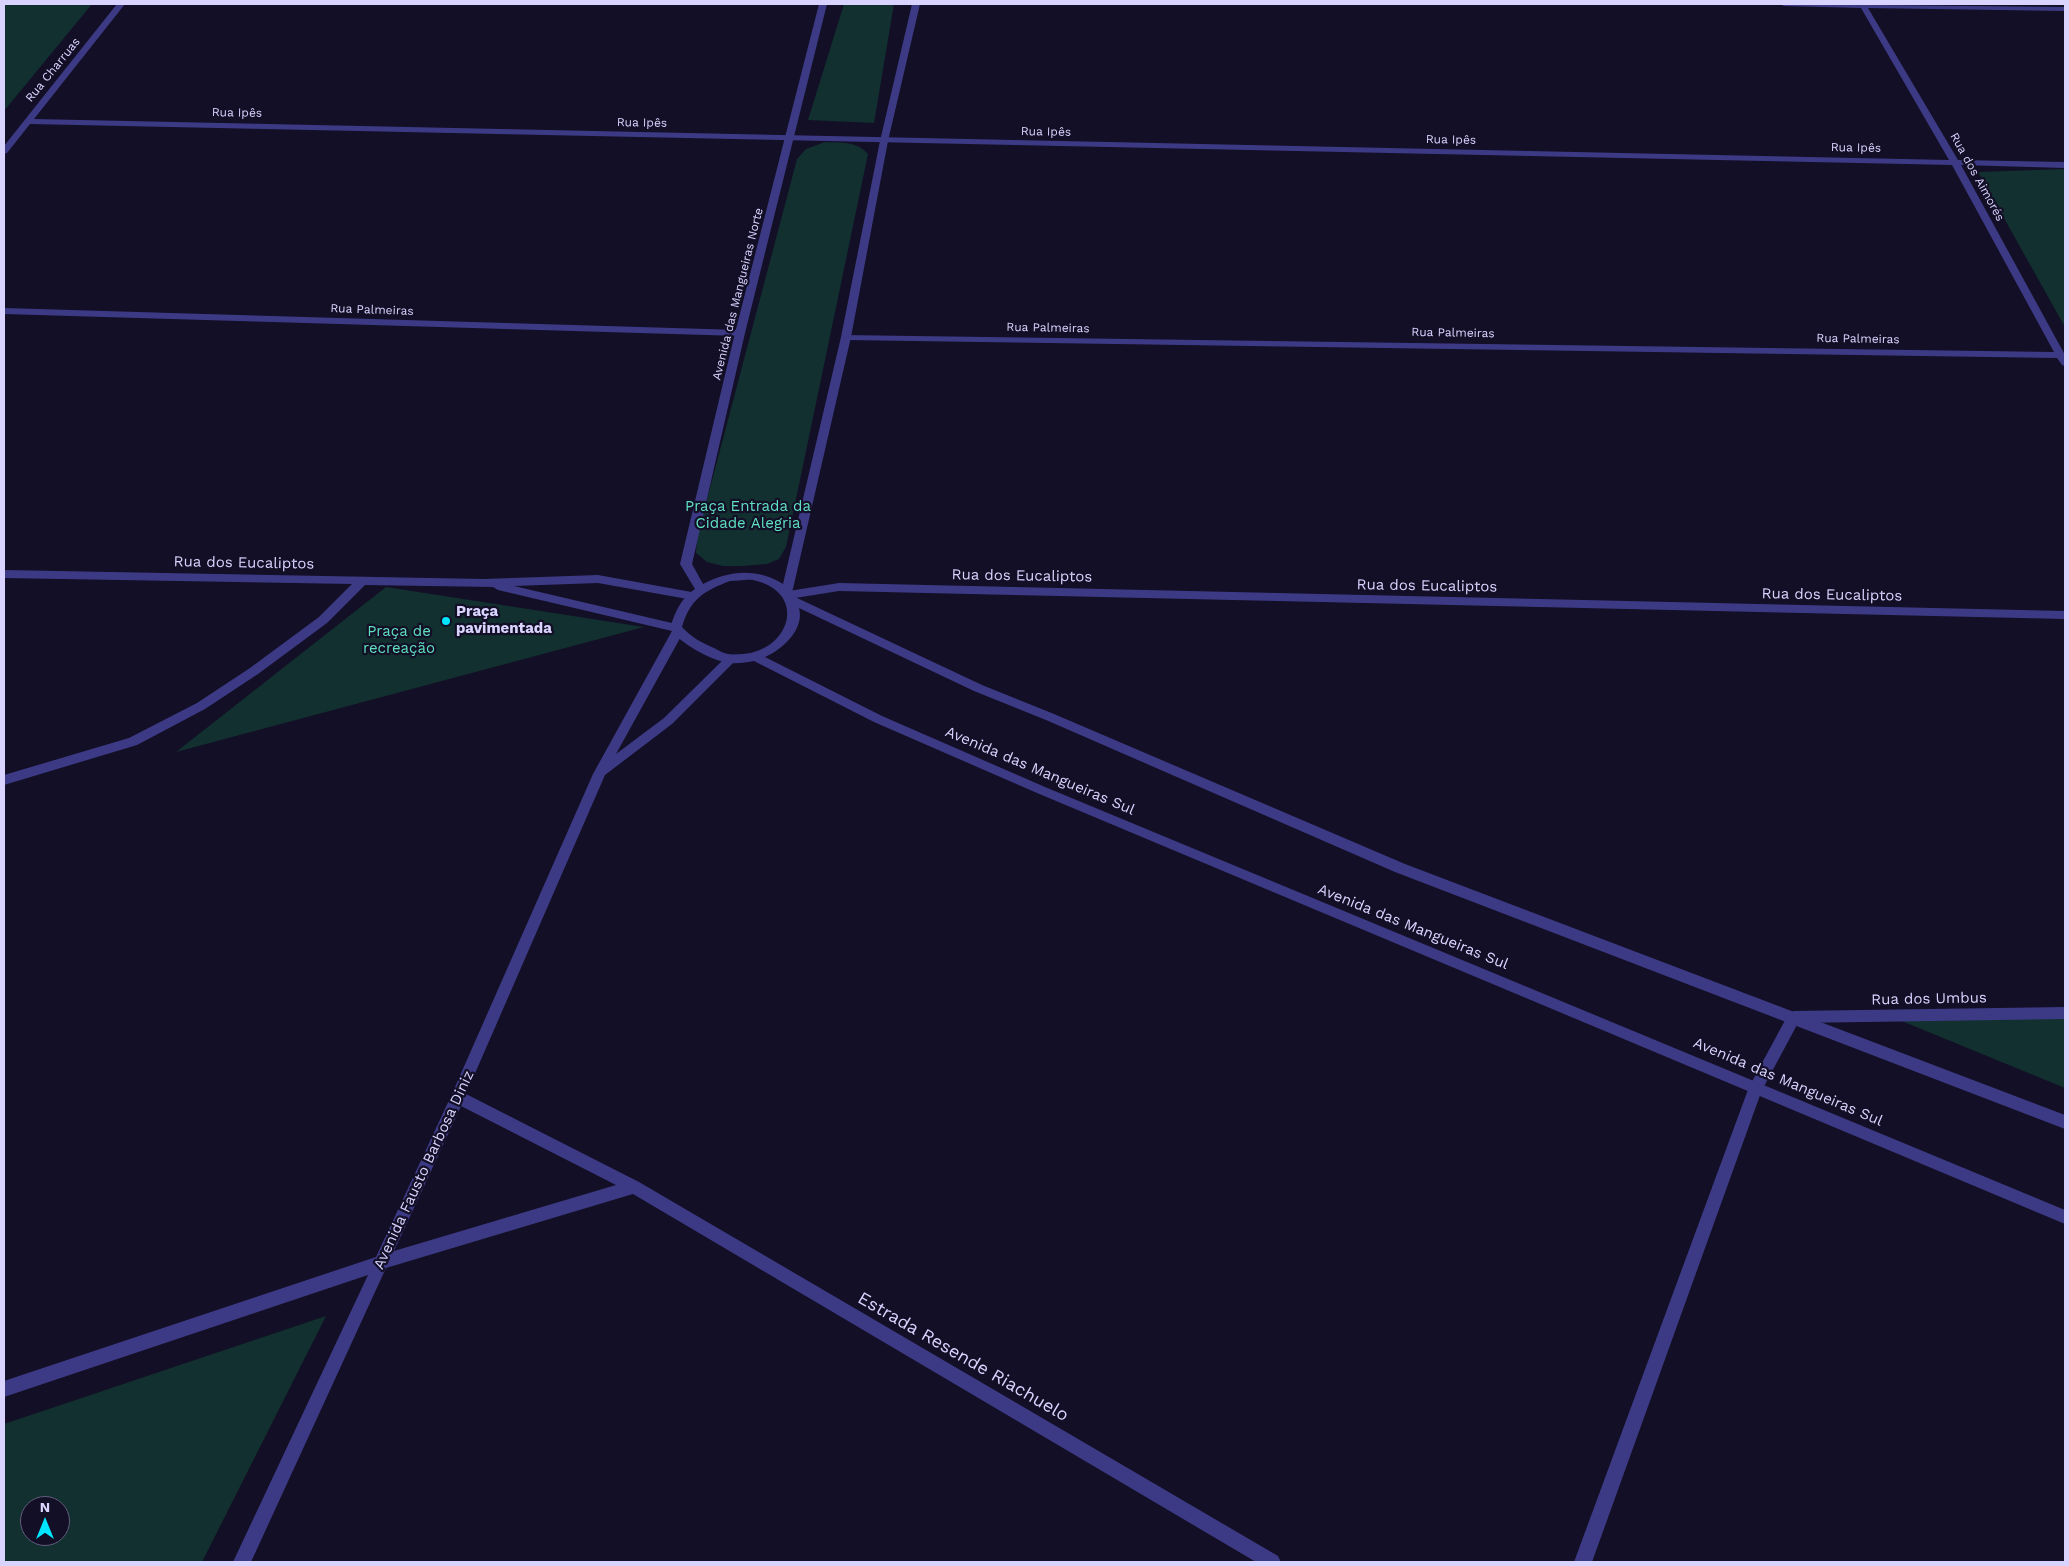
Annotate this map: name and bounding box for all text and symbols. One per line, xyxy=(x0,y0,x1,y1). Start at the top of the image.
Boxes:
street label: Rua Charruas xyxy=(23,35,83,105)
street label: Rua Ipês xyxy=(212,105,262,121)
street label: Rua Ipês xyxy=(617,115,667,131)
street label: Rua Ipês xyxy=(1021,124,1071,140)
street label: Rua dos Aimorés xyxy=(1947,130,2007,224)
street label: Rua Ipês xyxy=(1426,132,1476,148)
street label: Rua Ipês xyxy=(1831,140,1881,156)
street label: Avenida das Mangueiras Norte xyxy=(710,206,766,382)
street label: Rua Palmeiras xyxy=(330,301,414,319)
street label: Rua Palmeiras xyxy=(1006,320,1090,336)
street label: Rua Palmeiras xyxy=(1411,325,1495,341)
street label: Rua Palmeiras xyxy=(1816,331,1900,347)
park label: Praça Entrada da Cidade Alegria xyxy=(685,498,811,533)
street label: Rua dos Eucaliptos xyxy=(174,553,314,573)
street label: Rua dos Eucaliptos xyxy=(952,566,1092,586)
street label: Rua dos Eucaliptos xyxy=(1357,576,1497,596)
street label: Rua dos Eucaliptos xyxy=(1762,585,1902,605)
place label: Praça pavimentada xyxy=(456,603,552,638)
marker: Praça pavimentada xyxy=(440,615,452,627)
park label: Praça de recreação xyxy=(363,623,435,658)
street label: Avenida das Mangueiras Sul xyxy=(942,723,1138,819)
street label: Avenida das Mangueiras Sul xyxy=(1315,880,1511,974)
street label: Rua dos Umbus xyxy=(1871,989,1987,1009)
street label: Avenida das Mangueiras Sul xyxy=(1690,1034,1886,1130)
street label: Avenida Fausto Barbosa Diniz xyxy=(370,1068,478,1272)
street label: Estrada Resende Riachuelo xyxy=(854,1288,1072,1426)
north arrow xyxy=(20,1496,70,1546)
text: N xyxy=(40,1499,50,1515)

